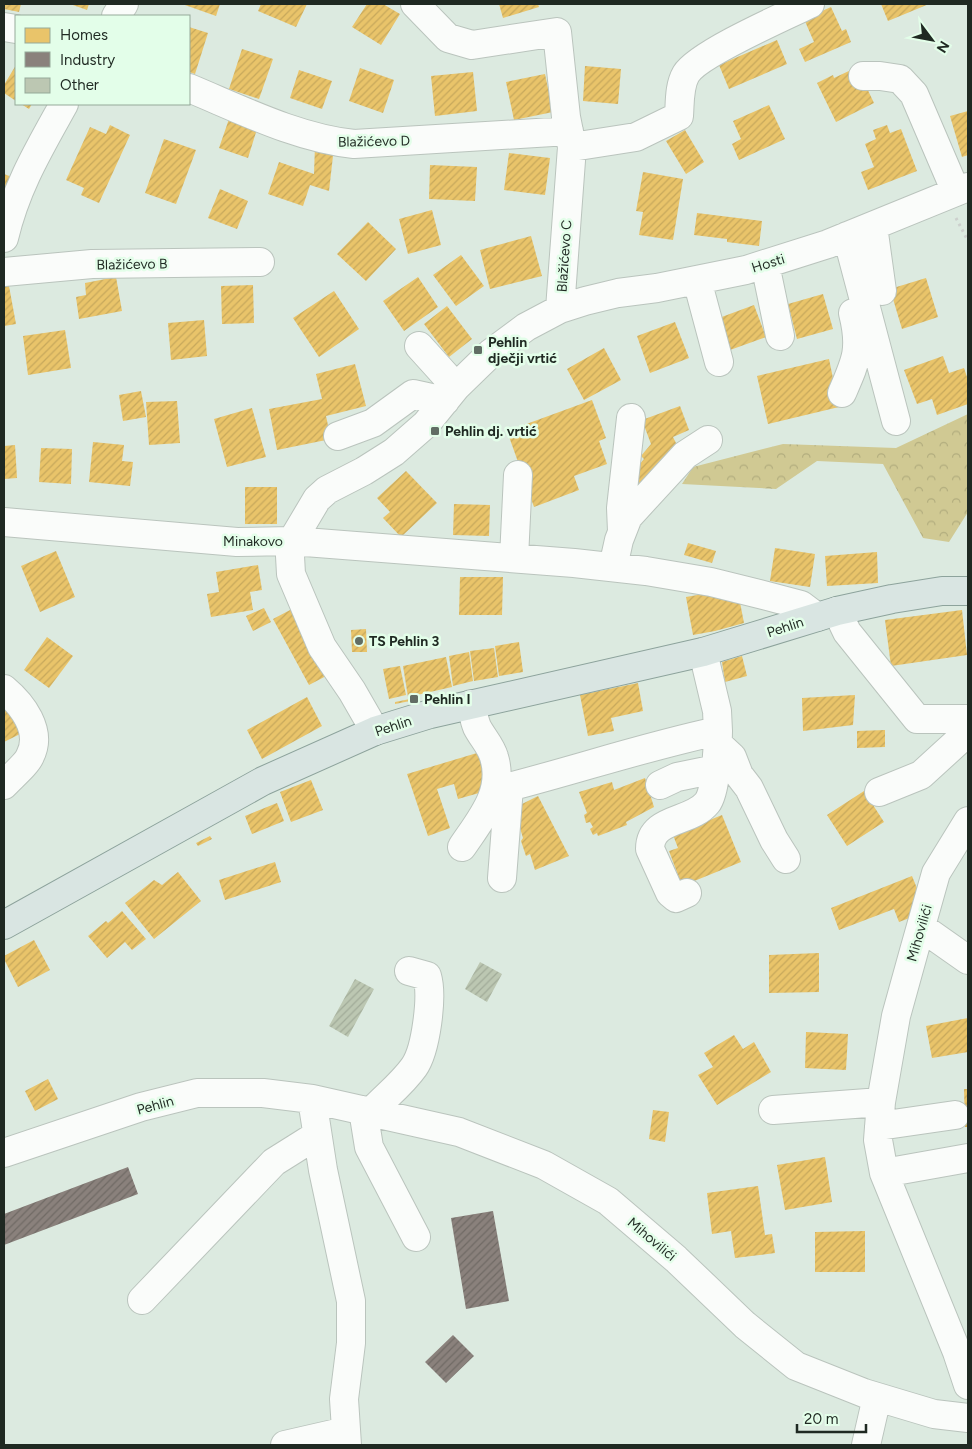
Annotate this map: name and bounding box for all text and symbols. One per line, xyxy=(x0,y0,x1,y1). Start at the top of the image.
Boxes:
legend xyxy=(15,15,190,105)
north arrow xyxy=(907,15,957,65)
text: Homes xyxy=(60,26,108,44)
text: N xyxy=(933,38,953,56)
text: Industry xyxy=(60,51,115,69)
text: Other xyxy=(60,76,99,94)
street label: Blažićevo D xyxy=(338,132,410,151)
street label: Blažićevo C xyxy=(553,219,576,293)
street label: Hosti xyxy=(750,250,787,277)
street label: Blažićevo B xyxy=(96,255,168,274)
place label: Pehlin dječji vrtić xyxy=(488,334,557,367)
marker: Pehlin dječji vrtić xyxy=(472,344,484,356)
place label: Pehlin dj. vrtić xyxy=(445,423,537,440)
marker: Pehlin dj. vrtić xyxy=(429,425,441,437)
street label: Minakovo xyxy=(223,533,283,550)
street label: Pehlin xyxy=(765,614,806,641)
place label: TS Pehlin 3 xyxy=(369,633,439,650)
marker: TS Pehlin 3 xyxy=(353,635,365,647)
place label: Pehlin I xyxy=(424,691,470,708)
marker: Pehlin I xyxy=(408,693,420,705)
street label: Pehlin xyxy=(373,713,414,740)
street label: Mihovilići xyxy=(903,903,936,964)
street label: Pehlin xyxy=(135,1092,176,1119)
street label: Mihovilići xyxy=(624,1214,680,1265)
scale bar xyxy=(797,1402,866,1434)
text: 20 m xyxy=(804,1410,838,1428)

